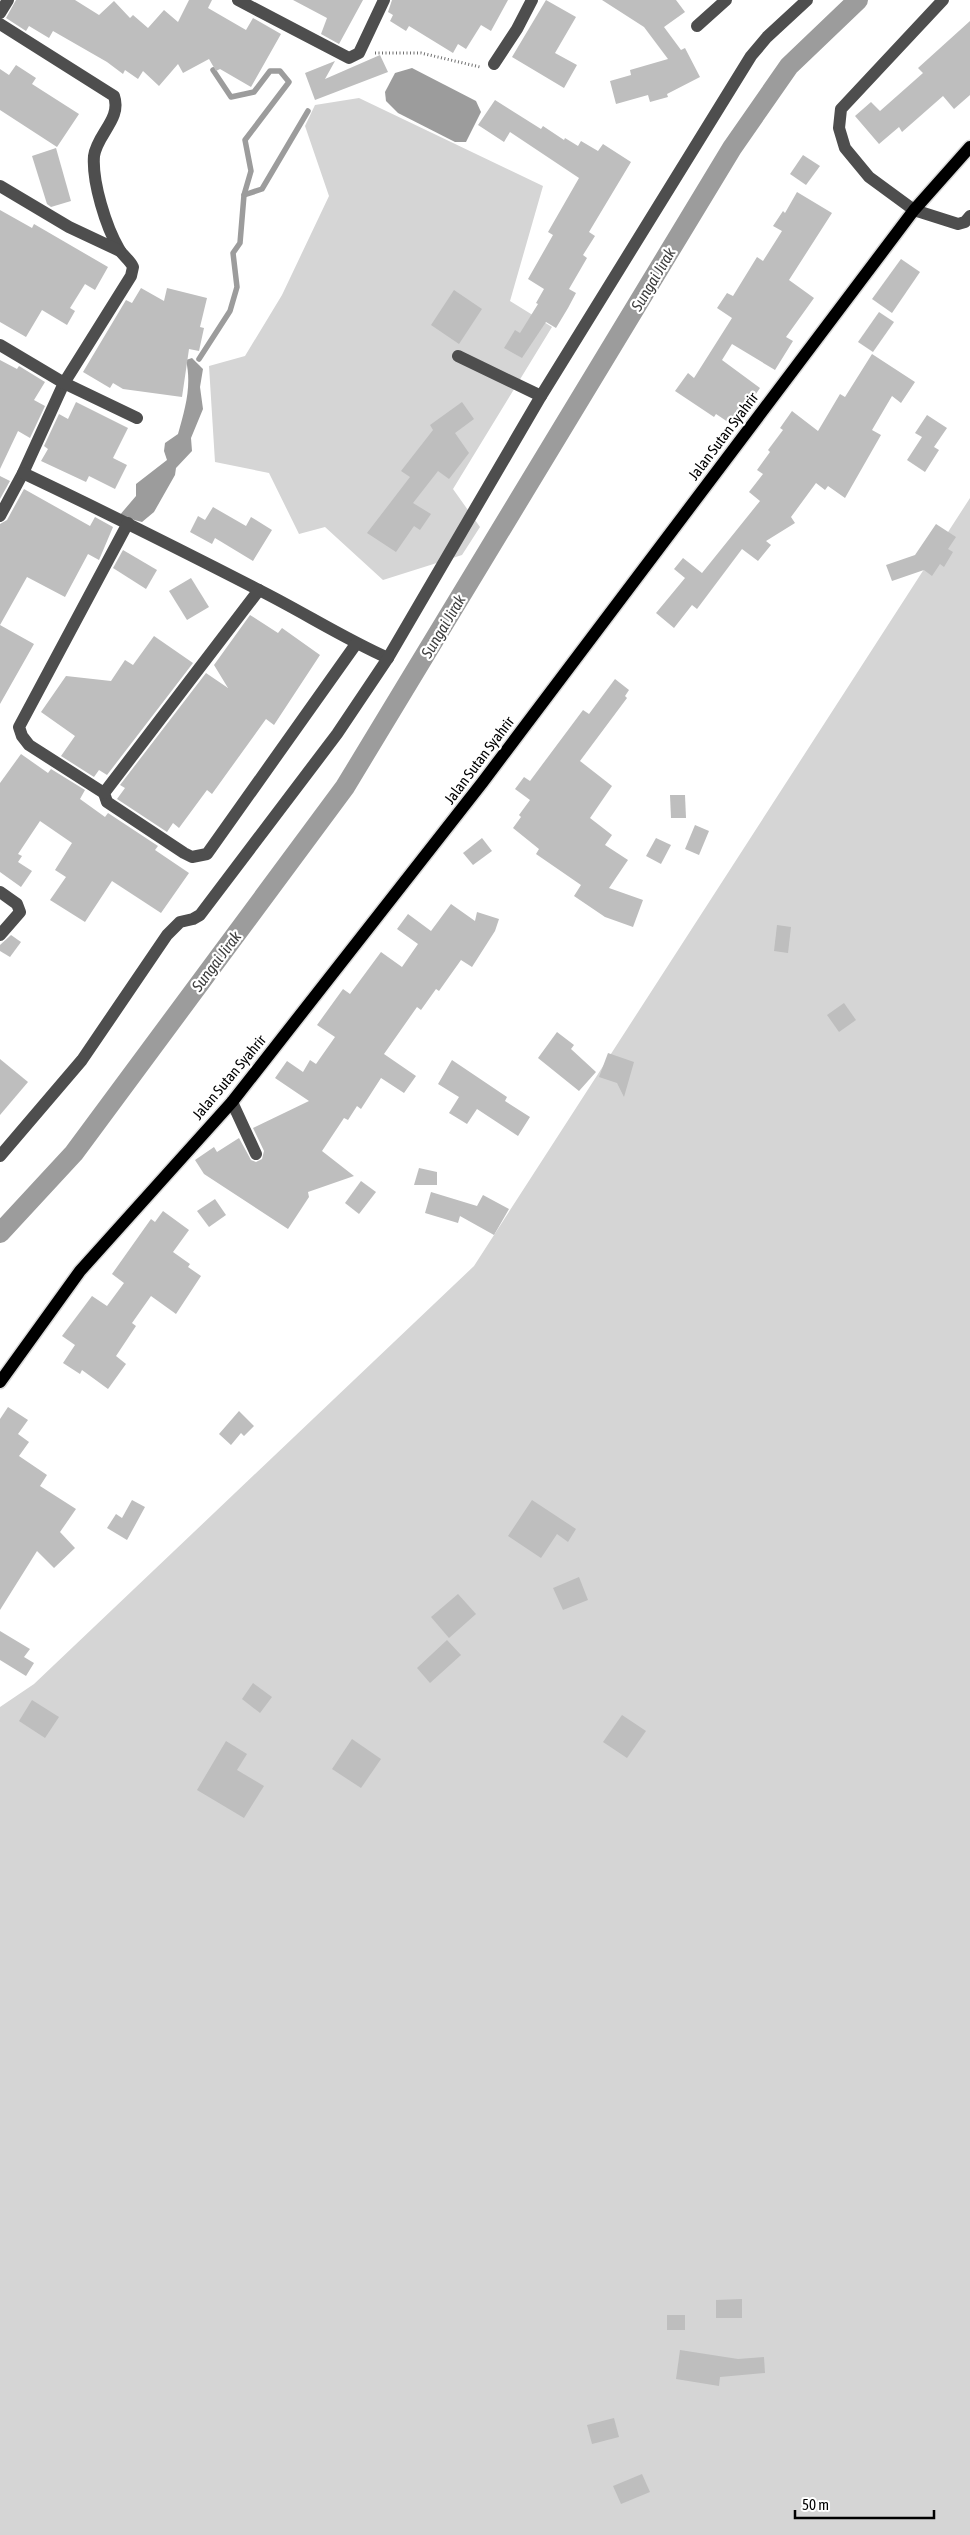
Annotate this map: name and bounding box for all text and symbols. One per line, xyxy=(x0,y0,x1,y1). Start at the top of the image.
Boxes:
water label: Sungai Jirak xyxy=(627,243,680,315)
street label: Jalan Sutan Syahrir xyxy=(685,389,762,483)
water label: Sungai Jirak xyxy=(417,590,470,662)
street label: Jalan Sutan Syahrir xyxy=(441,713,518,807)
water label: Sungai Jirak xyxy=(187,927,246,996)
street label: Jalan Sutan Syahrir xyxy=(189,1031,270,1123)
scale bar xyxy=(795,2488,934,2520)
text: 50 m xyxy=(802,2496,829,2513)

